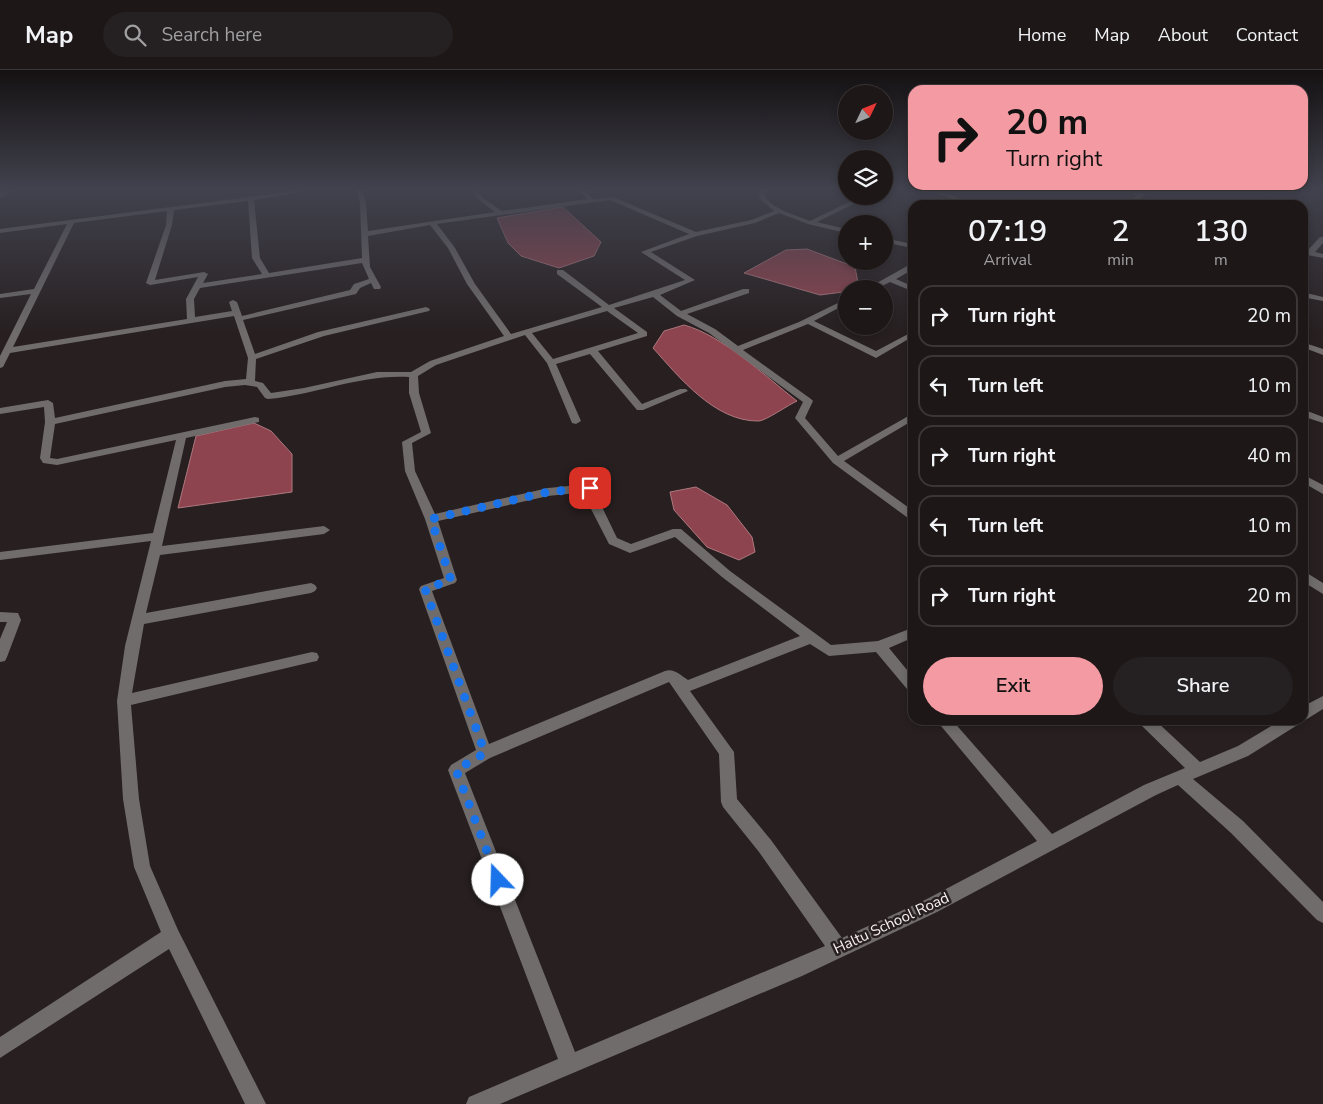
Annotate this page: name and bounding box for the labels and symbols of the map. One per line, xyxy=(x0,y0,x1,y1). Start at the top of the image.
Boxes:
north arrow xyxy=(838,85,892,140)
pin xyxy=(569,467,611,509)
position arrow xyxy=(471,853,523,905)
street label: Haltu School Road xyxy=(830,887,952,959)

